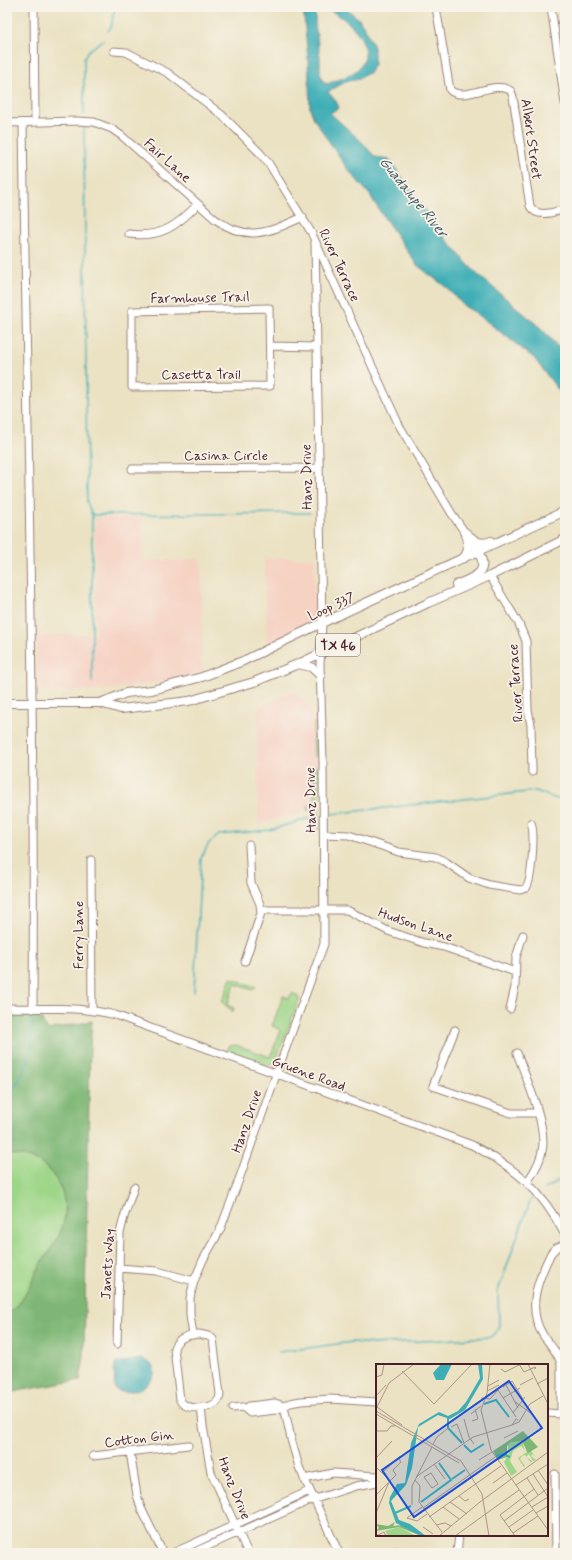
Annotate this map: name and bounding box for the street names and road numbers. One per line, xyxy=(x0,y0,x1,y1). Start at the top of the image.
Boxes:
street label: Albert Street xyxy=(516,97,546,181)
street label: Fair Lane xyxy=(140,135,195,187)
street label: River Terrace xyxy=(314,226,364,305)
street label: Farmhouse Trail xyxy=(150,288,250,308)
street label: Casetta Trail xyxy=(161,366,241,384)
street label: Hanz Drive xyxy=(297,444,317,510)
street label: Casina Circle xyxy=(184,447,268,465)
street label: Loop 337 xyxy=(305,588,358,626)
road number: TX 46 xyxy=(316,634,360,656)
street label: River Terrace xyxy=(504,643,528,723)
street label: Hanz Drive xyxy=(301,767,321,833)
street label: Ferry Lane xyxy=(70,901,88,969)
street label: Hudson Lane xyxy=(376,904,456,946)
street label: Gruene Road xyxy=(269,1052,348,1096)
street label: Hanz Drive xyxy=(228,1087,266,1155)
street label: Janets Way xyxy=(97,1228,119,1300)
street label: Cotton Gin xyxy=(104,1426,175,1452)
street label: Hanz Drive xyxy=(213,1454,255,1522)

